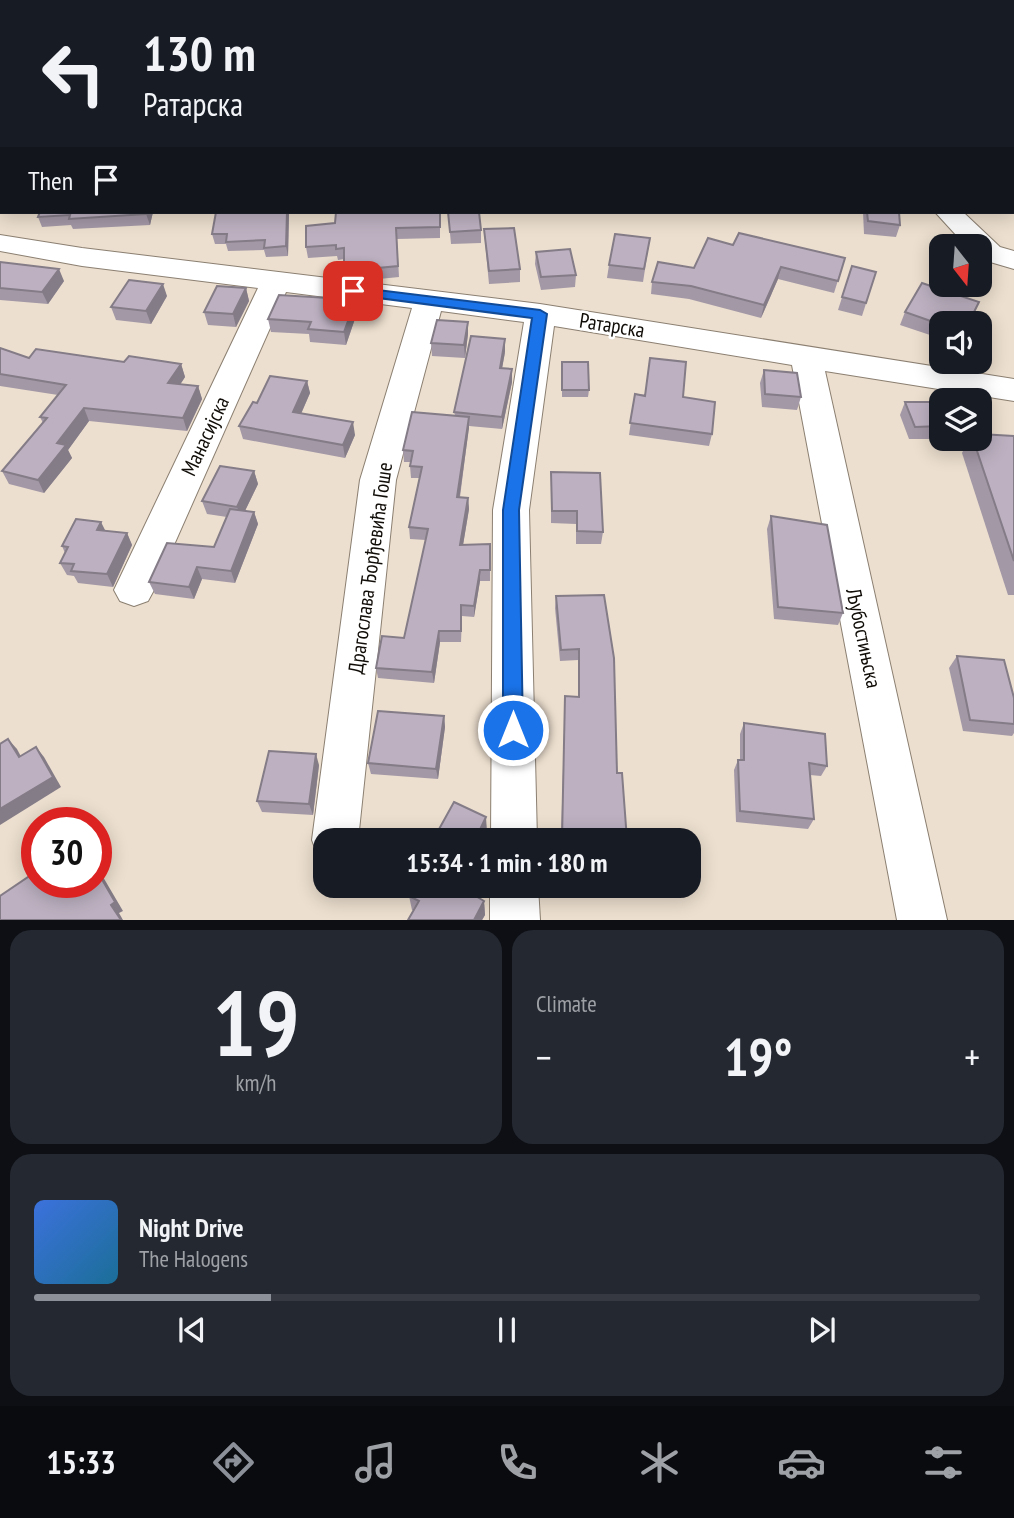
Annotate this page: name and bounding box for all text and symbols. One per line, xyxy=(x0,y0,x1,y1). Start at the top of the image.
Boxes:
text: 130 m xyxy=(143,21,256,85)
icon: left xyxy=(28,28,119,119)
text: Ратарска xyxy=(143,83,243,125)
icon: arrive xyxy=(87,161,125,199)
text: Then xyxy=(28,164,73,197)
north arrow xyxy=(929,234,992,298)
map controls xyxy=(929,234,992,451)
pin xyxy=(323,261,383,321)
icon: arrive xyxy=(334,272,372,310)
street label: Ратарска xyxy=(577,307,647,343)
button: sound xyxy=(929,311,992,374)
button: layers xyxy=(929,388,992,451)
street label: Манасијска xyxy=(175,392,235,480)
street label: Драгослава Ђорђевића Гоше xyxy=(342,461,398,675)
street label: Љубостињска xyxy=(840,585,888,690)
position arrow xyxy=(476,693,550,767)
speed limit sign: 30 xyxy=(21,807,112,898)
text: 15:34 · 1 min · 180 m xyxy=(407,846,607,879)
text: 19 xyxy=(213,963,300,1081)
text: Climate xyxy=(536,989,597,1018)
text: 19° xyxy=(724,1023,792,1090)
text: − xyxy=(536,1032,552,1081)
text: + xyxy=(964,1032,980,1081)
text: km/h xyxy=(236,1068,276,1097)
text: Night Drive xyxy=(139,1211,244,1244)
text: The Halogens xyxy=(139,1244,248,1273)
icon: previous xyxy=(173,1311,211,1349)
icon: pause xyxy=(488,1311,526,1349)
icon: next xyxy=(803,1311,841,1349)
icon: directions xyxy=(209,1438,258,1487)
icon: music xyxy=(351,1438,400,1487)
icon: phone xyxy=(493,1438,542,1487)
icon: climate xyxy=(635,1438,684,1487)
icon: car xyxy=(777,1438,826,1487)
icon: filters xyxy=(919,1438,968,1487)
text: 15:33 xyxy=(46,1441,116,1483)

